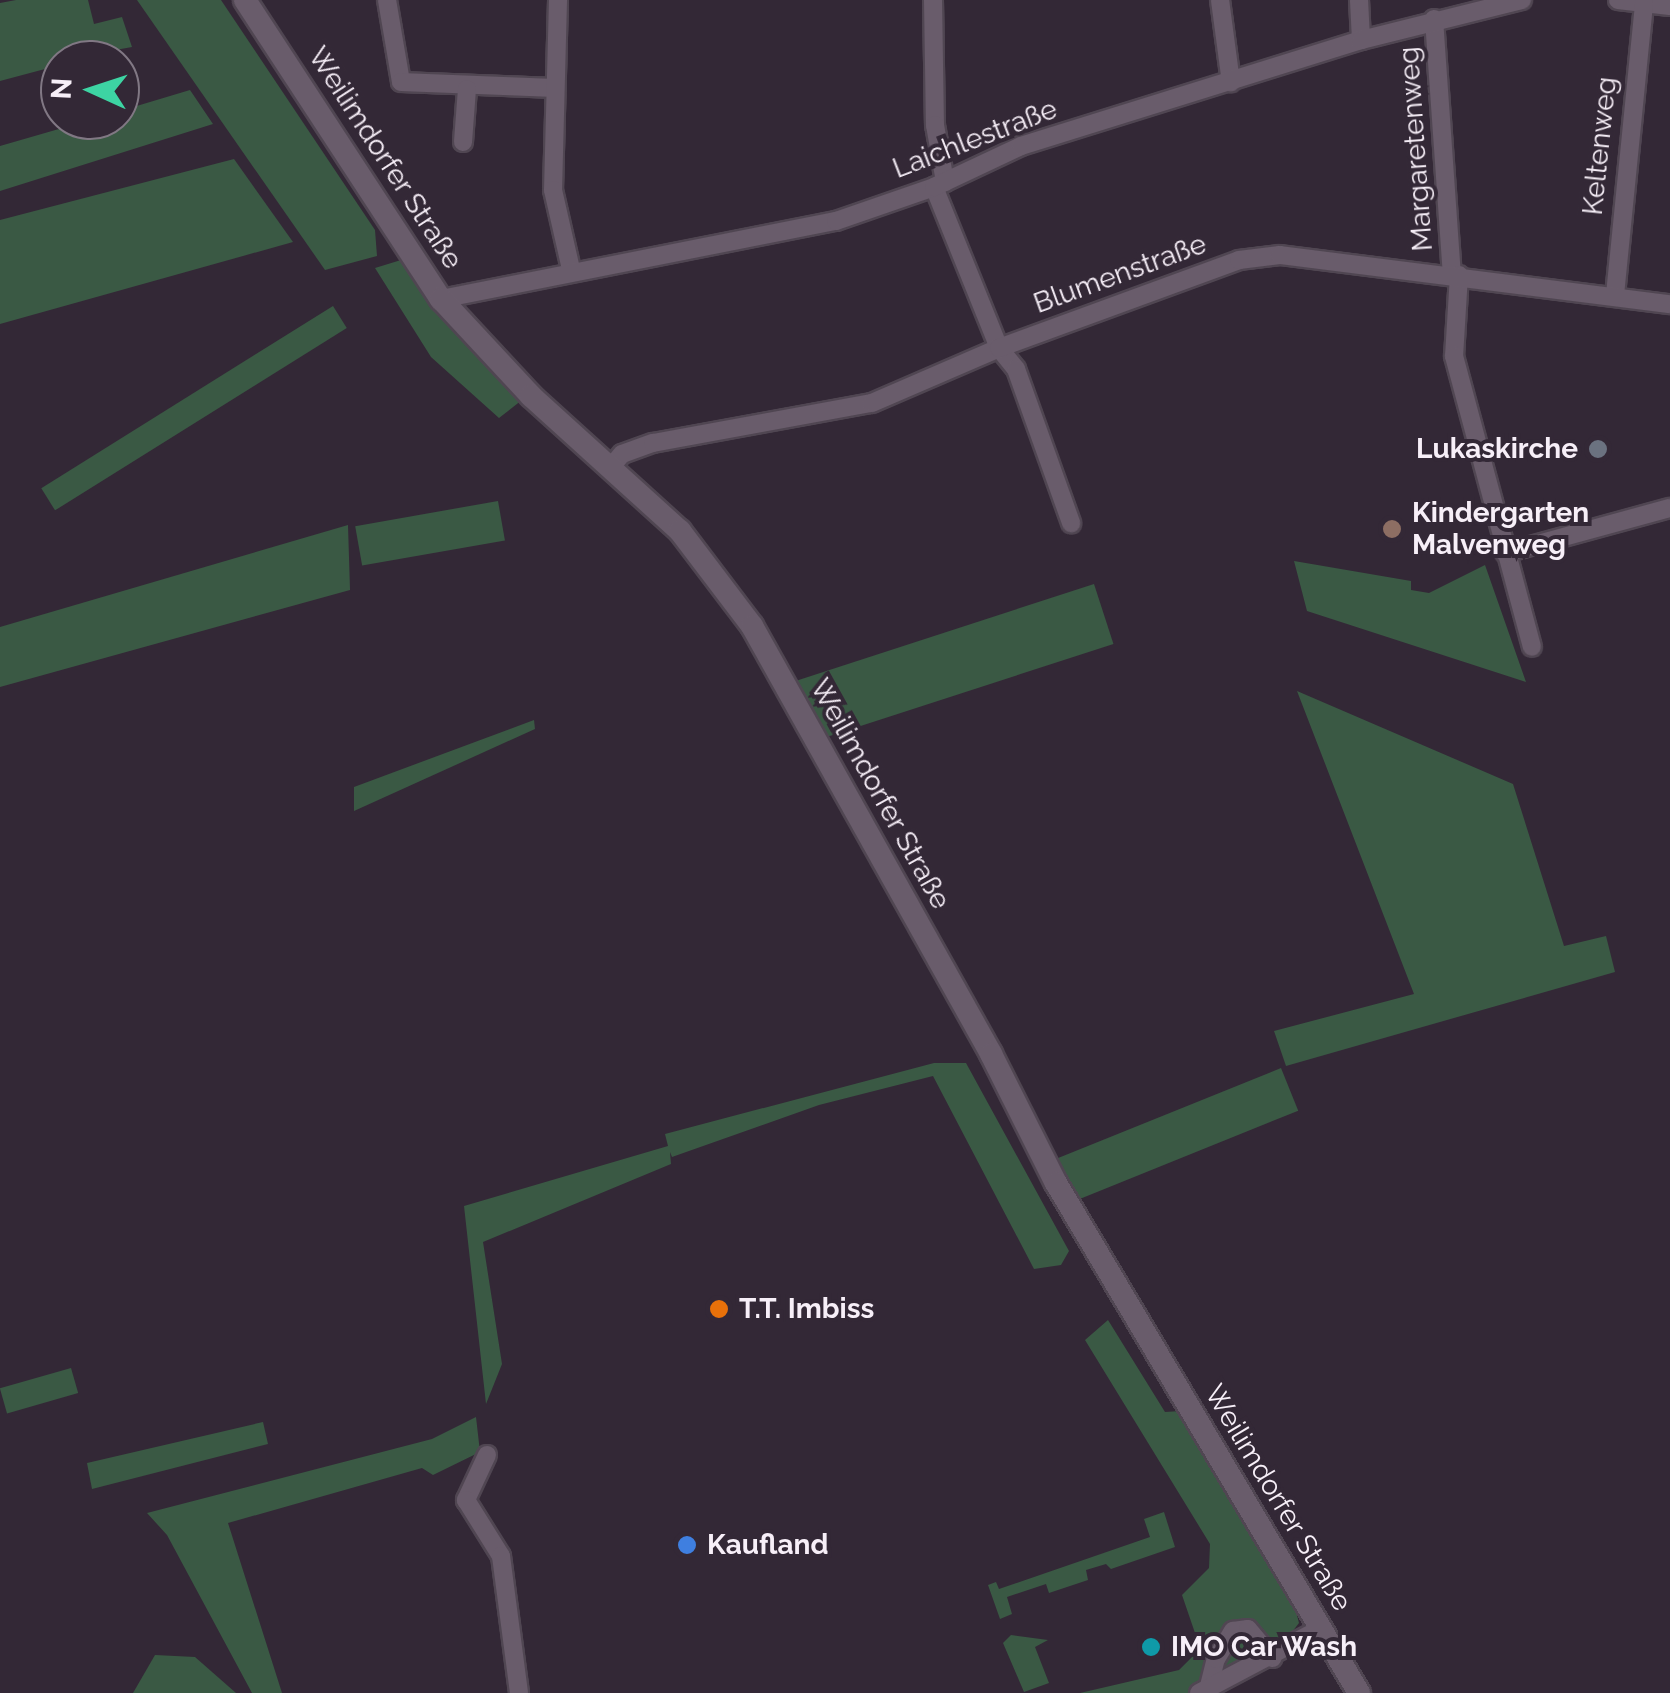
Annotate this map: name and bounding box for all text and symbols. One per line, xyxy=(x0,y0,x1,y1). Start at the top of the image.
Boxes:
north arrow xyxy=(40,40,140,140)
street label: Weilimdorfer Straße xyxy=(301,40,469,276)
street label: Margaretenweg xyxy=(1392,46,1440,252)
street label: Keltenweg xyxy=(1576,75,1624,217)
text: N xyxy=(45,77,79,100)
street label: Laichlestraße xyxy=(888,92,1062,186)
street label: Blumenstraße xyxy=(1029,227,1211,321)
place label: Lukaskirche xyxy=(1416,432,1578,466)
marker: Lukaskirche xyxy=(1587,438,1609,460)
place label: Kindergarten Malvenweg xyxy=(1412,496,1589,562)
marker: Kindergarten Malvenweg xyxy=(1381,518,1403,540)
street label: Weilimdorfer Straße xyxy=(803,673,957,915)
place label: T.T. Imbiss xyxy=(739,1292,874,1326)
marker: T.T. Imbiss xyxy=(708,1298,730,1320)
street label: Weilimdorfer Straße xyxy=(1197,1379,1359,1617)
place label: Kaufland xyxy=(707,1528,828,1562)
marker: Kaufland xyxy=(676,1534,698,1556)
place label: IMO Car Wash xyxy=(1171,1630,1359,1664)
marker: IMO Car Wash xyxy=(1140,1636,1162,1658)

